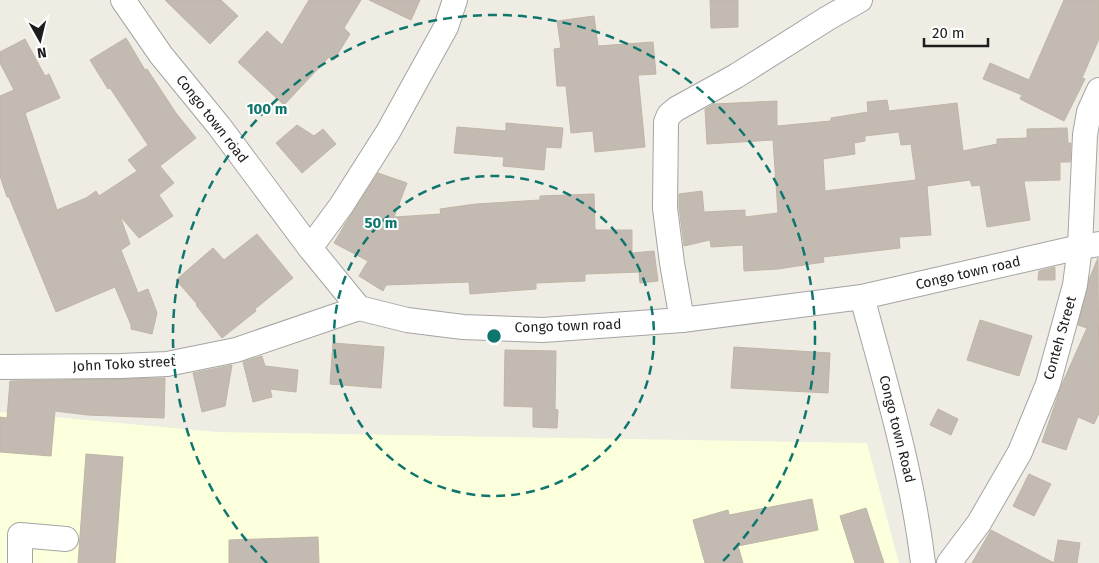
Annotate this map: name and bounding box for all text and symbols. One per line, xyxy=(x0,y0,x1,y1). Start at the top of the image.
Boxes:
north arrow xyxy=(15,15,65,65)
scale bar xyxy=(924,15,988,47)
text: 20 m xyxy=(932,24,965,42)
text: N xyxy=(36,43,48,61)
street label: Congo town road xyxy=(172,72,252,166)
text: 100 m xyxy=(247,100,287,118)
text: 50 m xyxy=(364,214,398,232)
street label: Congo town road xyxy=(914,253,1022,293)
street label: Conteh Street xyxy=(1040,293,1080,382)
street label: Congo town road xyxy=(514,316,622,336)
centre of rings xyxy=(485,327,503,345)
street label: John Toko street xyxy=(72,353,177,375)
street label: Congo town Road xyxy=(875,374,919,484)

